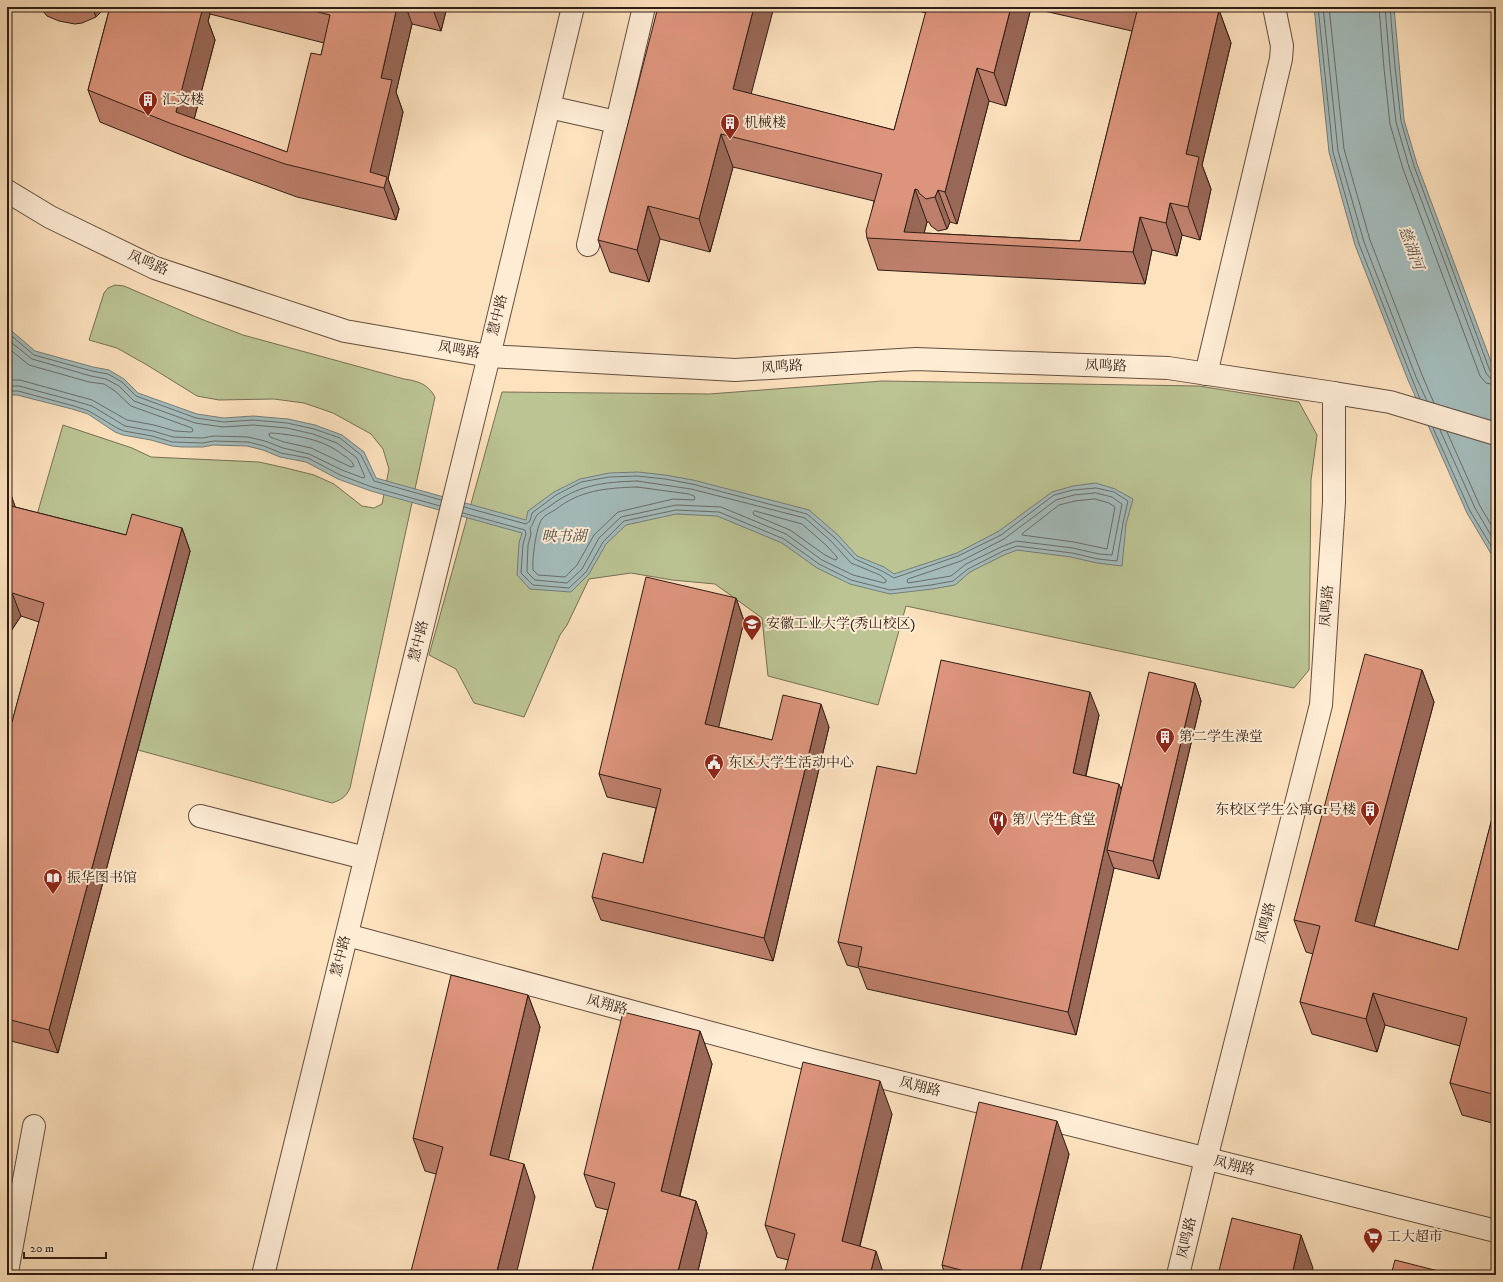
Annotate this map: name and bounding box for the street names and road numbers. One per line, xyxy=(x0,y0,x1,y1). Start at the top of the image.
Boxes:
street label: 凤鸣路 xyxy=(125,247,171,279)
street label: 慧中路 xyxy=(484,292,512,338)
street label: 凤鸣路 xyxy=(437,337,481,363)
street label: 凤鸣路 xyxy=(1085,356,1127,376)
street label: 凤鸣路 xyxy=(760,357,804,377)
street label: 凤鸣路 xyxy=(1317,584,1337,628)
street label: 慧中路 xyxy=(405,618,433,664)
street label: 凤鸣路 xyxy=(1252,900,1280,946)
street label: 慧中路 xyxy=(327,933,355,979)
street label: 凤翔路 xyxy=(584,991,630,1019)
street label: 凤翔路 xyxy=(897,1073,943,1101)
street label: 凤翔路 xyxy=(1211,1152,1257,1180)
street label: 凤鸣路 xyxy=(1174,1216,1200,1260)

